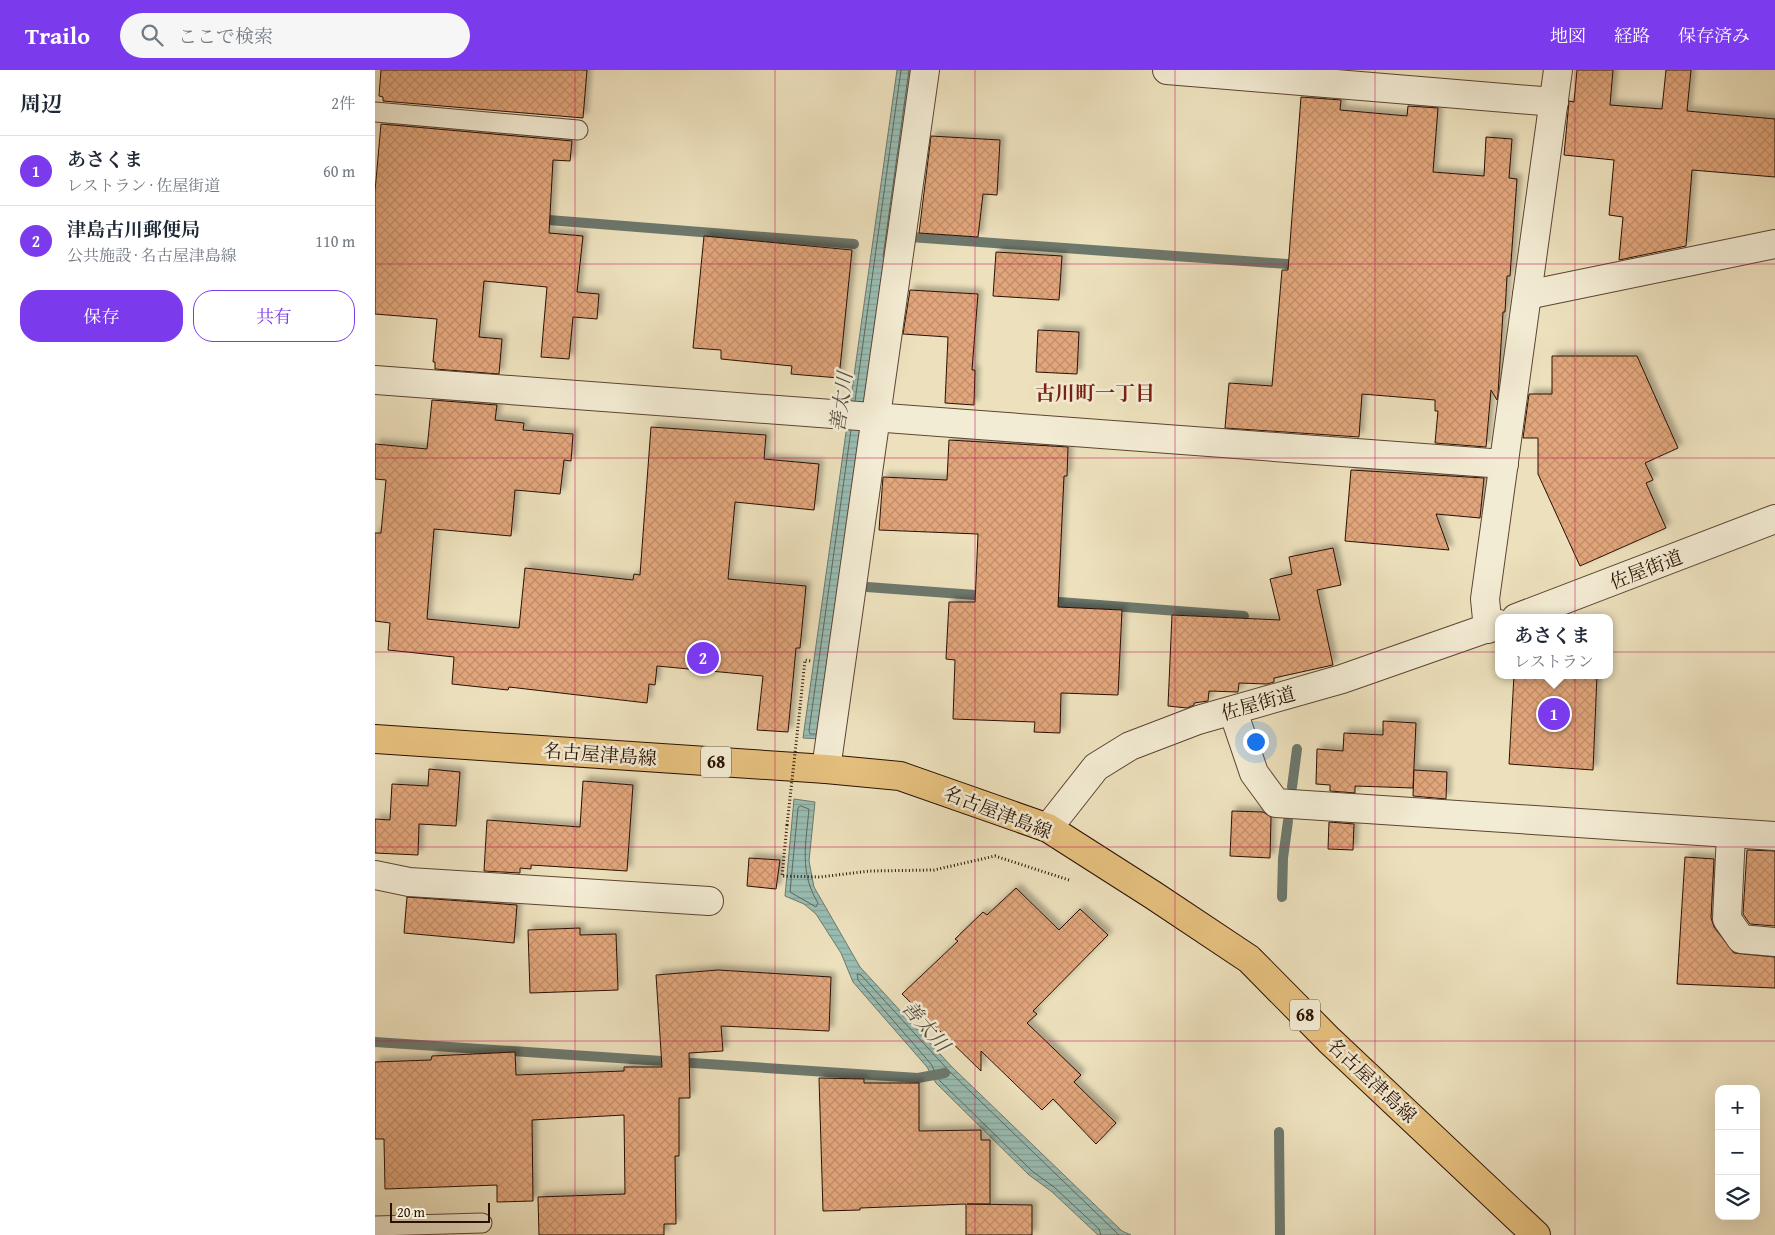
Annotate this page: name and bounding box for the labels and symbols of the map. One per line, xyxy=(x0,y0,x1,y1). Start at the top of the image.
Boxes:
water label: 善太川 xyxy=(822,368,859,434)
district label: 古川町一丁目 xyxy=(1035,378,1155,407)
street label: 佐屋街道 xyxy=(1605,542,1687,596)
pin: 2 xyxy=(687,639,719,677)
street label: 佐屋街道 xyxy=(1218,679,1298,727)
pin: 1 xyxy=(1538,695,1570,733)
your location xyxy=(1243,729,1269,755)
street label: 名古屋津島線 xyxy=(542,736,658,772)
road number: 68 xyxy=(701,746,731,778)
street label: 名古屋津島線 xyxy=(940,779,1056,845)
water label: 善太川 xyxy=(896,994,958,1059)
road number: 68 xyxy=(1290,1000,1320,1030)
street label: 名古屋津島線 xyxy=(1321,1031,1423,1129)
scale bar xyxy=(390,1200,490,1223)

